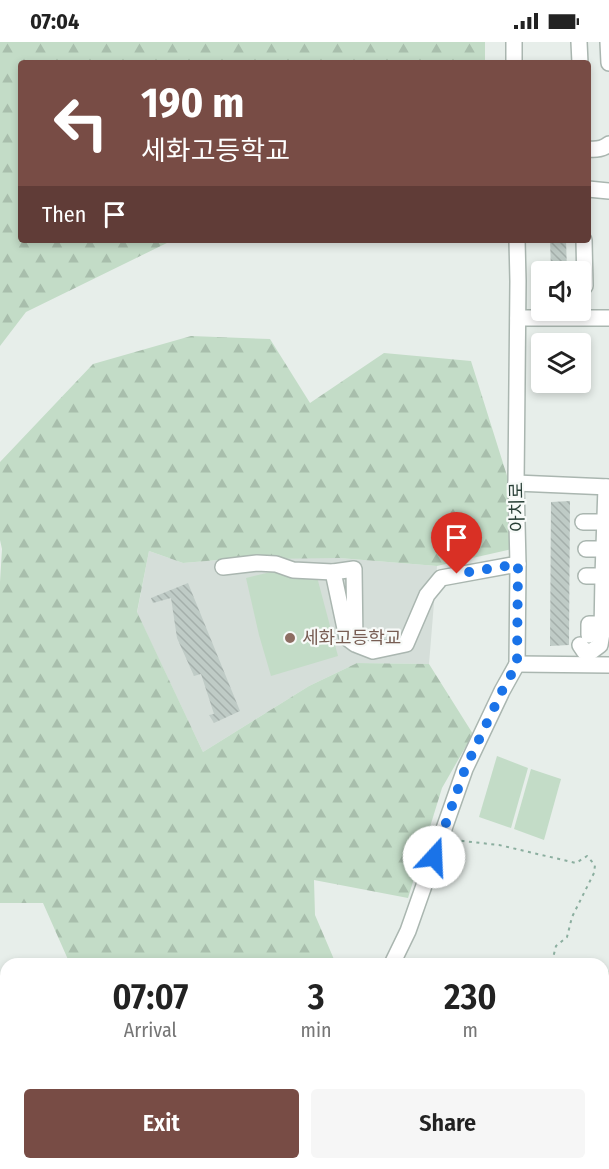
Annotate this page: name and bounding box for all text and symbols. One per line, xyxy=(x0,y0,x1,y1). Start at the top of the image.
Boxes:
text: 07:04 xyxy=(30,8,79,35)
text: 190 m xyxy=(141,78,244,128)
icon: left xyxy=(42,84,120,162)
text: 세화고등학교 xyxy=(141,135,290,167)
icon: arrive xyxy=(98,198,131,231)
text: Then xyxy=(42,201,86,228)
map controls xyxy=(531,261,591,393)
button: sound xyxy=(531,261,591,321)
button: layers xyxy=(531,333,591,393)
street label: 아치로 xyxy=(506,482,528,532)
pin xyxy=(431,512,482,574)
icon: arrive xyxy=(440,521,473,554)
place label: 세화고등학교 xyxy=(302,627,401,649)
marker: 세화고등학교 xyxy=(283,631,297,645)
position arrow xyxy=(402,825,466,889)
text: 07:07 xyxy=(112,975,188,1019)
text: 3 xyxy=(308,975,325,1019)
text: 230 xyxy=(444,975,497,1019)
text: Arrival xyxy=(124,1018,177,1042)
text: min xyxy=(301,1018,332,1042)
text: m xyxy=(463,1018,478,1042)
button: Exit xyxy=(24,1089,299,1158)
button: Share xyxy=(311,1089,585,1158)

